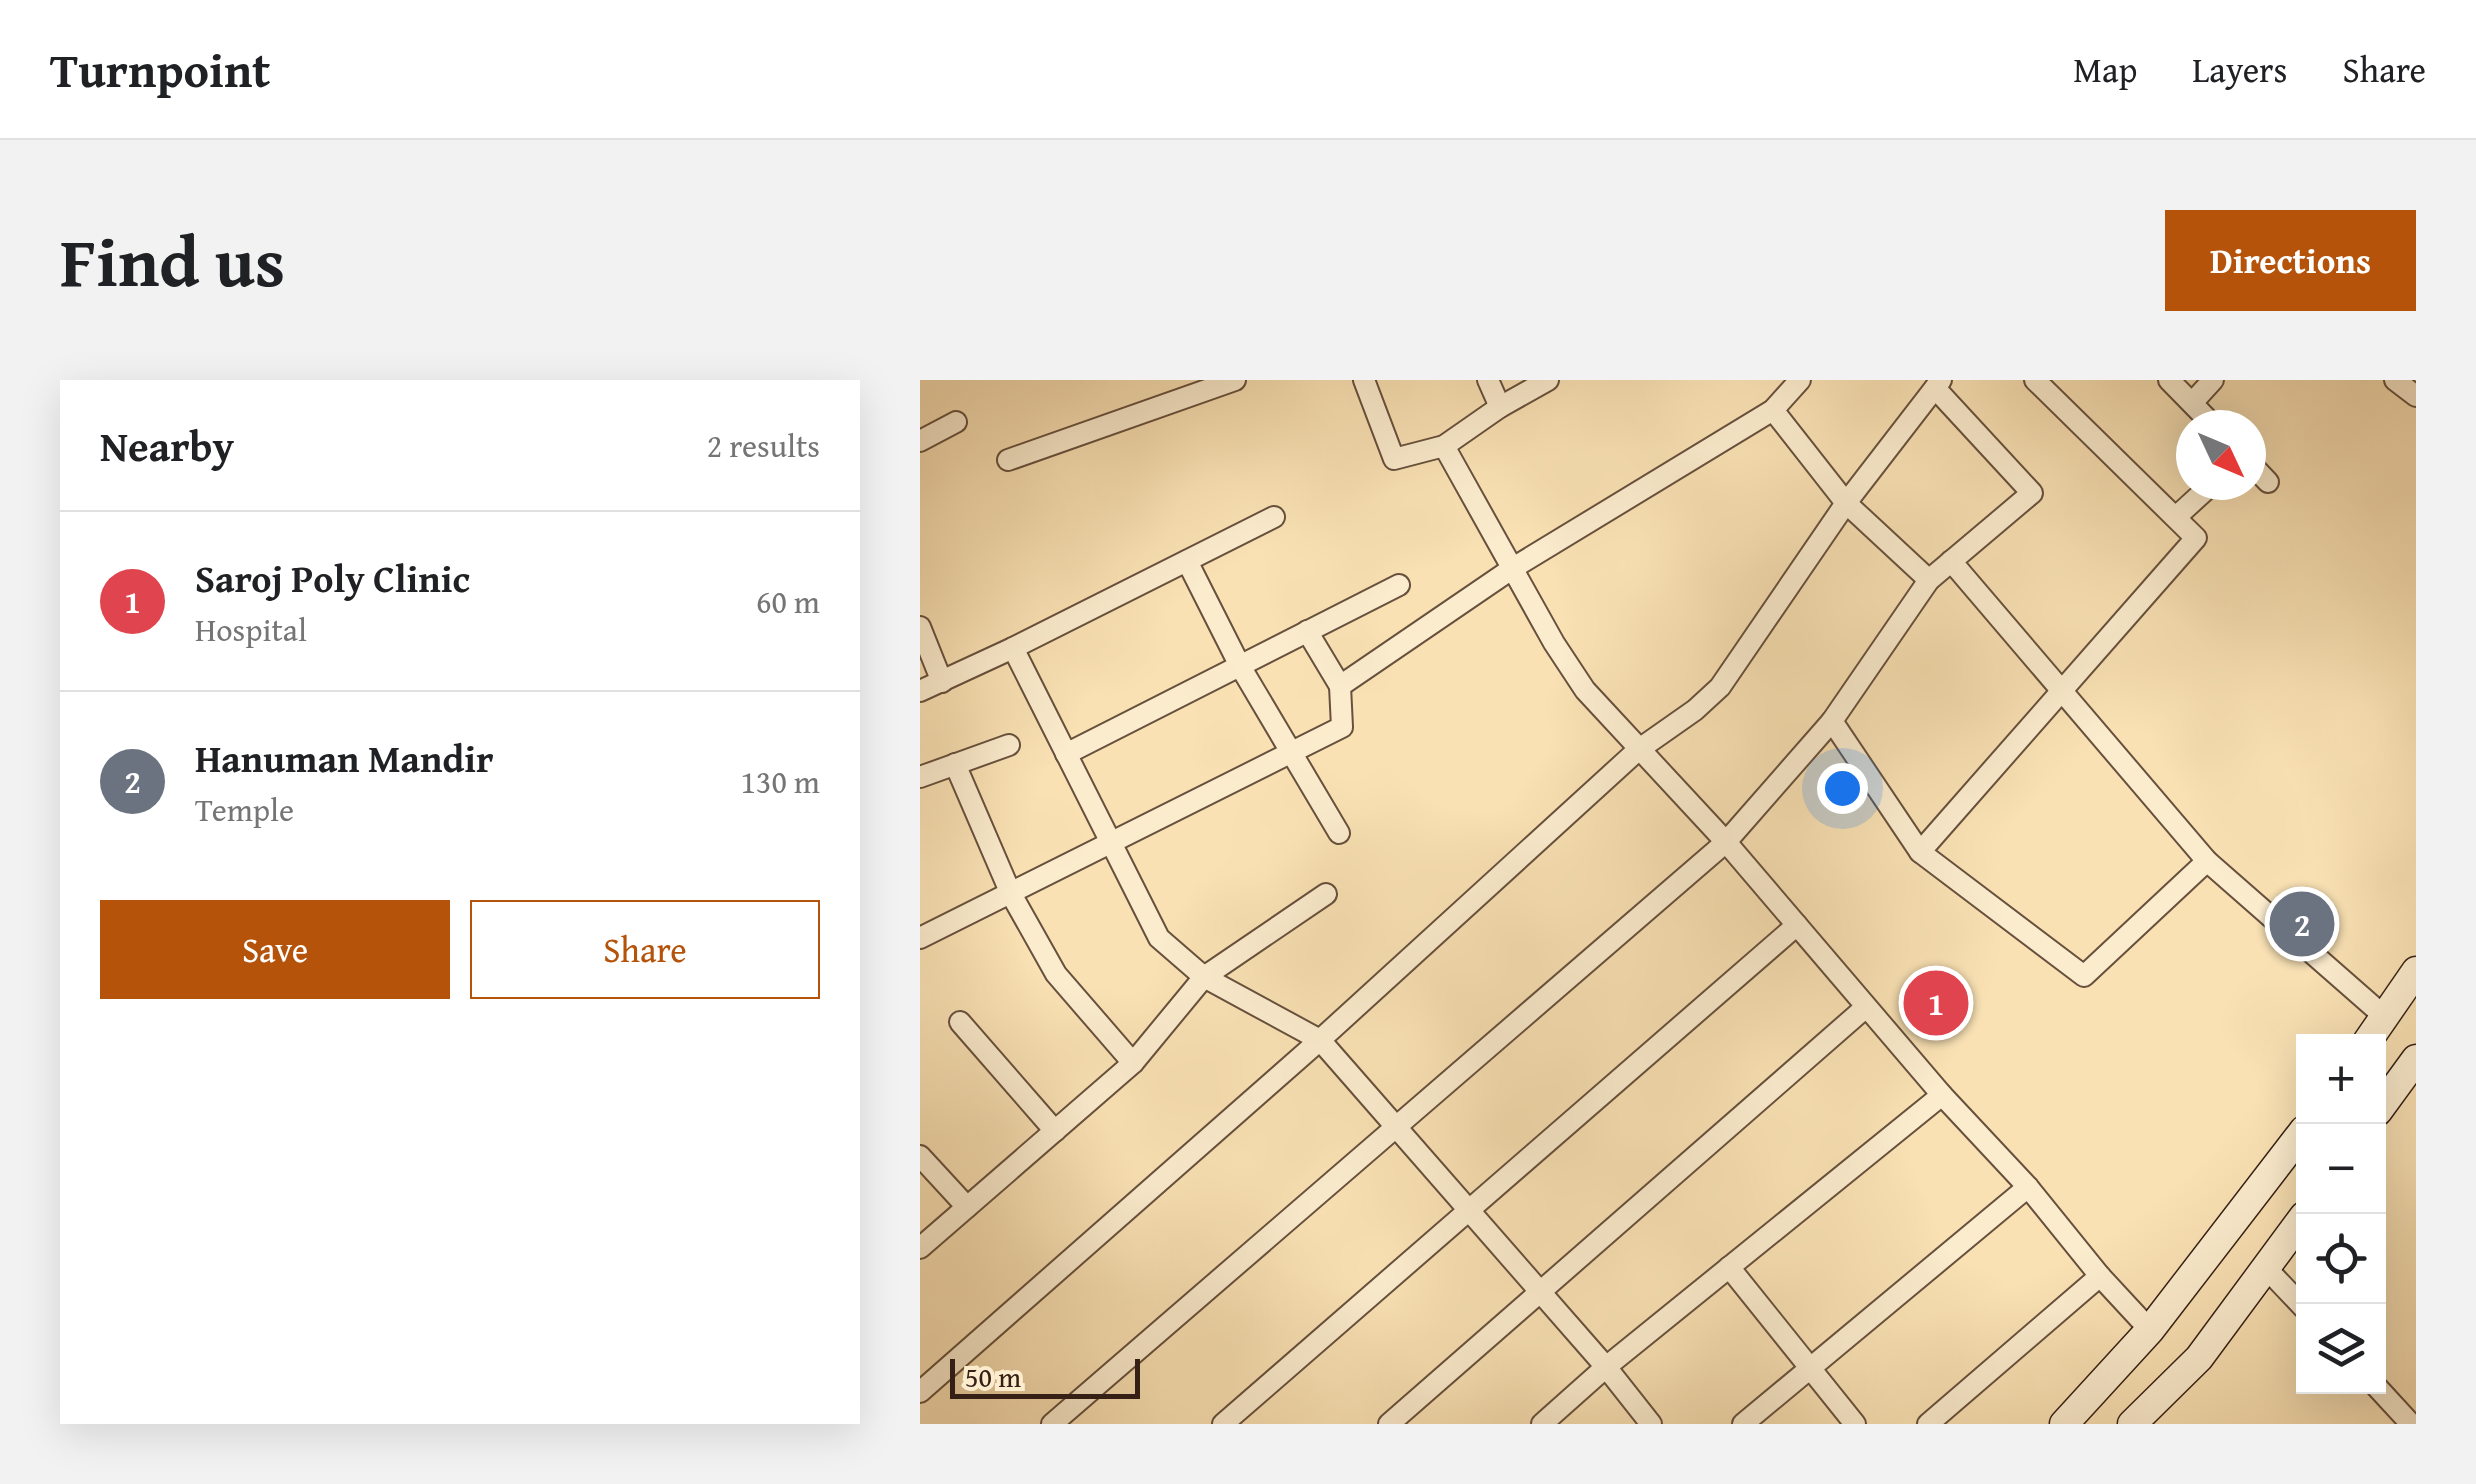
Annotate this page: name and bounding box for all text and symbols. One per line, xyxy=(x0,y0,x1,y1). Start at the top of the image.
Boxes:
text: Turnpoint xyxy=(50,34,271,105)
text: Map xyxy=(2073,44,2137,95)
text: Layers xyxy=(2192,44,2287,95)
text: Share xyxy=(2342,44,2426,95)
text: Find us xyxy=(60,209,285,312)
button: Directions xyxy=(2165,210,2416,311)
north arrow xyxy=(2176,410,2266,500)
text: Nearby xyxy=(100,415,234,476)
text: 2 results xyxy=(707,422,820,469)
text: Saroj Poly Clinic xyxy=(195,550,470,606)
text: 1 xyxy=(124,578,141,625)
text: 60 m xyxy=(756,578,820,625)
text: Hospital xyxy=(195,606,307,653)
text: Hanuman Mandir xyxy=(195,730,494,786)
text: 2 xyxy=(124,758,141,805)
text: 130 m xyxy=(741,758,820,805)
your location xyxy=(1817,763,1868,814)
text: Temple xyxy=(195,786,294,833)
pin: 2 xyxy=(2270,886,2334,962)
button: Save xyxy=(100,900,450,999)
button: Share xyxy=(470,900,820,999)
pin: 1 xyxy=(1904,966,1968,1040)
map controls xyxy=(2296,1034,2386,1394)
button: + xyxy=(2296,1034,2386,1124)
button: − xyxy=(2296,1124,2386,1214)
button: locate xyxy=(2296,1214,2386,1304)
button: layers xyxy=(2296,1304,2386,1394)
scale bar xyxy=(950,1354,1140,1398)
text: 50 m xyxy=(965,1356,1021,1397)

